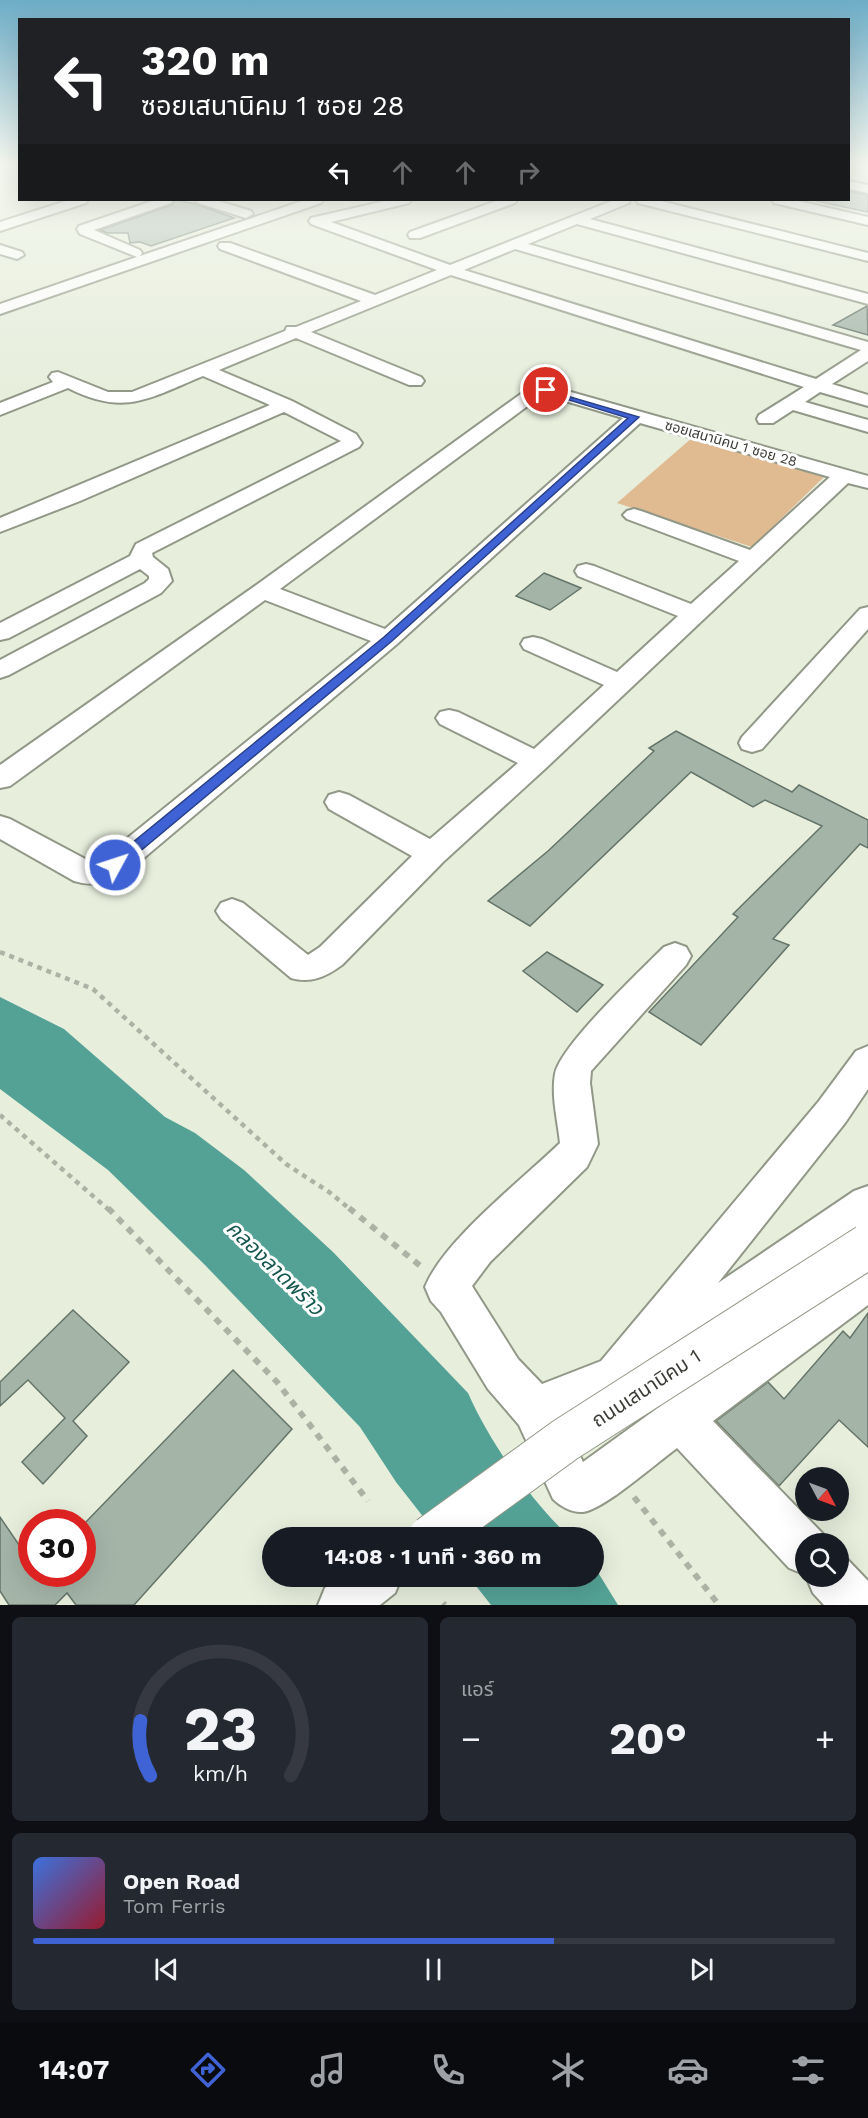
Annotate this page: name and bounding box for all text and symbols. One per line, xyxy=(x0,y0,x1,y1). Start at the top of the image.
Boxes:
text: 320 m xyxy=(141,36,270,85)
icon: left xyxy=(42,42,120,120)
text: ซอยเสนานิคม 1 ซอย 28 xyxy=(141,90,404,122)
icon: left xyxy=(323,156,356,189)
icon: ahead xyxy=(386,156,419,189)
icon: ahead xyxy=(449,156,482,189)
icon: right xyxy=(512,156,545,189)
pin xyxy=(520,364,571,415)
icon: arrive xyxy=(529,373,562,406)
street label: ซอยเสนานิคม 1 ซอย 28 xyxy=(663,416,799,470)
position arrow xyxy=(83,833,147,897)
water label: คลองลาดพร้าว xyxy=(222,1215,330,1321)
street label: ถนนเสนานิคม 1 xyxy=(587,1344,705,1432)
north arrow xyxy=(795,1467,849,1521)
map controls xyxy=(795,1467,849,1587)
speed limit sign: 30 xyxy=(18,1509,96,1587)
button: search xyxy=(795,1533,849,1587)
text: 14:08 · 1 นาที · 360 m xyxy=(325,1544,541,1569)
text: แอร์ xyxy=(461,1677,493,1701)
text: 23 xyxy=(183,1692,257,1765)
text: 20° xyxy=(609,1712,687,1765)
text: − xyxy=(461,1719,481,1758)
text: + xyxy=(815,1719,835,1758)
text: km/h xyxy=(192,1761,248,1786)
text: Open Road xyxy=(123,1869,240,1894)
text: Tom Ferris xyxy=(123,1894,226,1918)
icon: previous xyxy=(150,1953,183,1986)
icon: pause xyxy=(417,1953,450,1986)
icon: next xyxy=(685,1953,718,1986)
icon: directions xyxy=(187,2049,229,2091)
icon: music xyxy=(307,2049,349,2091)
icon: phone xyxy=(427,2049,469,2091)
icon: climate xyxy=(547,2049,589,2091)
icon: car xyxy=(667,2049,709,2091)
icon: filters xyxy=(787,2049,829,2091)
text: 14:07 xyxy=(39,2054,109,2086)

